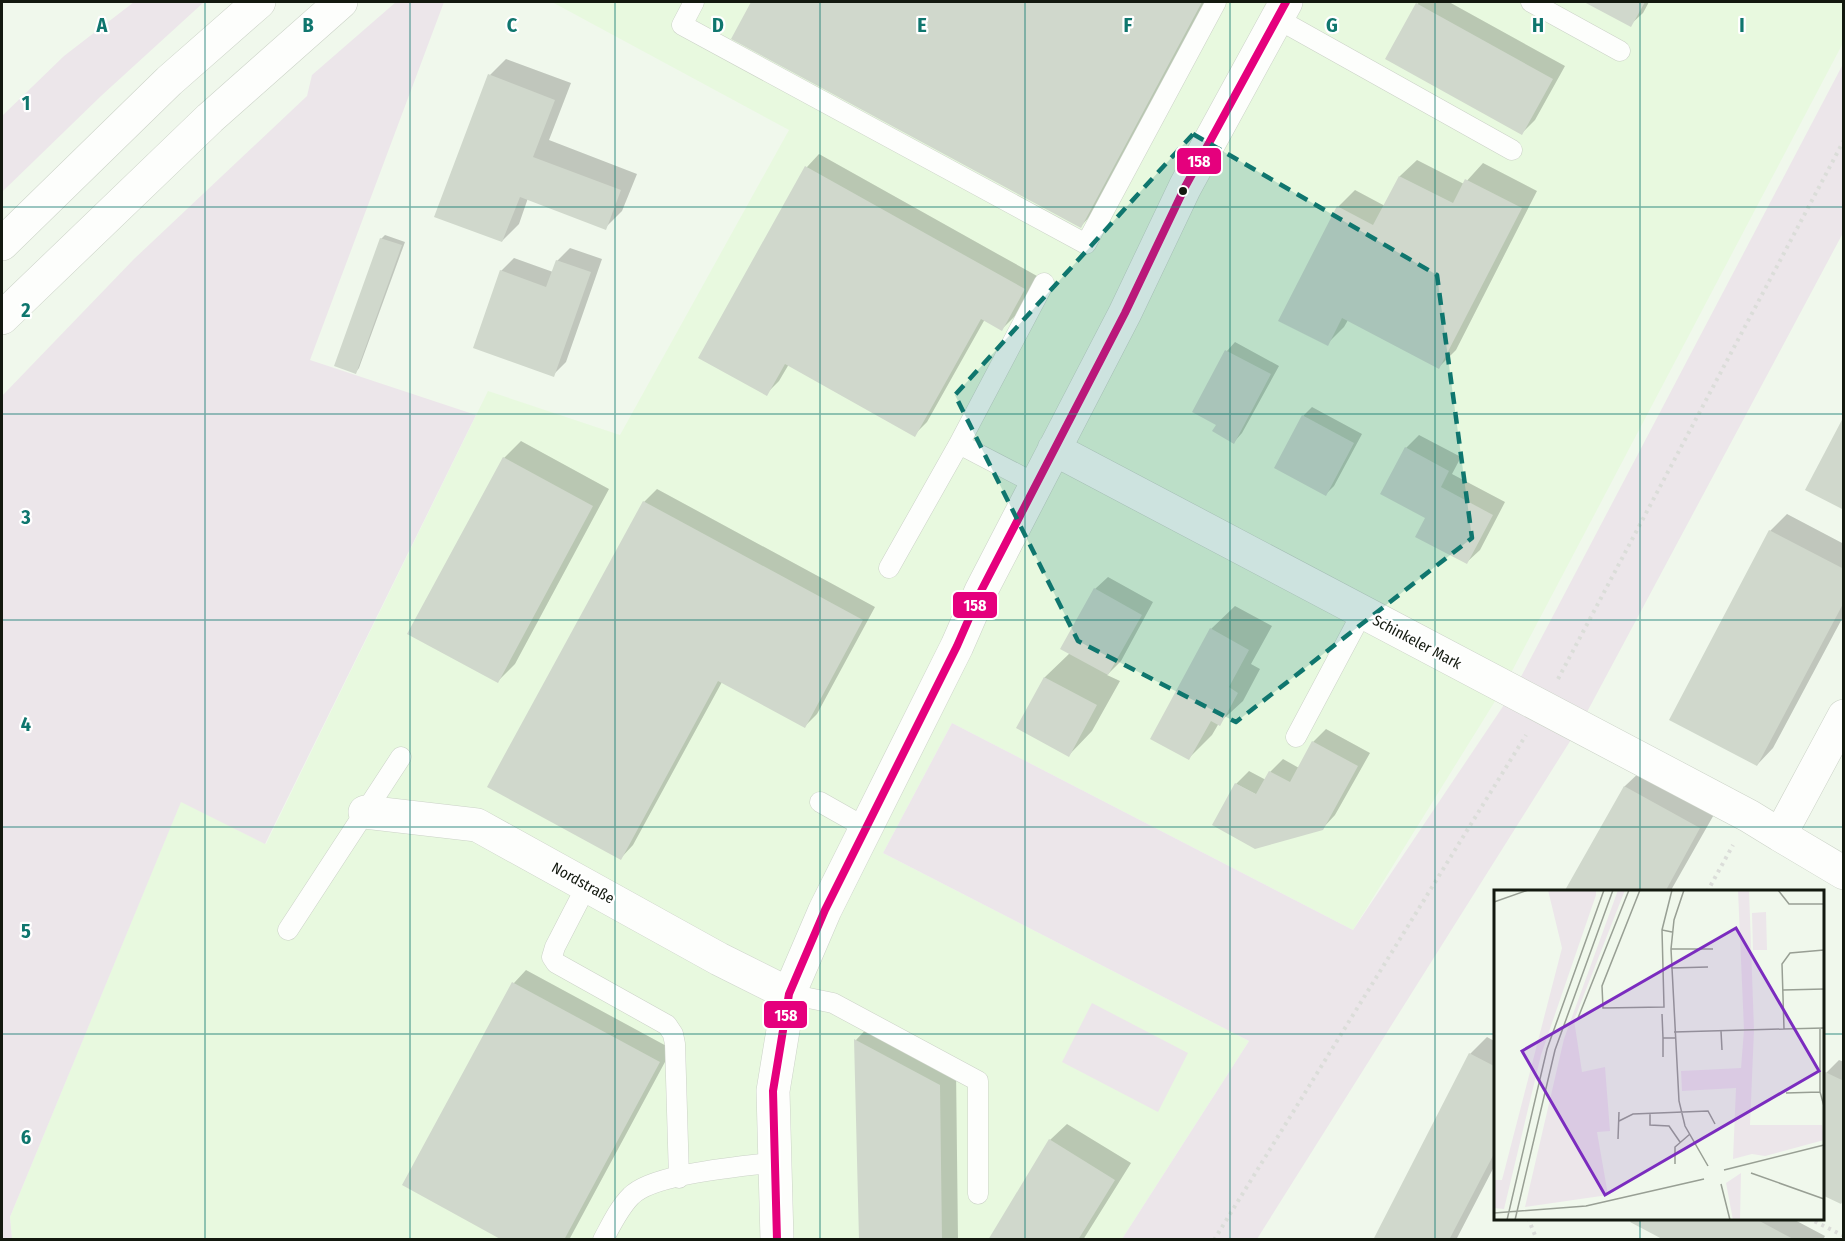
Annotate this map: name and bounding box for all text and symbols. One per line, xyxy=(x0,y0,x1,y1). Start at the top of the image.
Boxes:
text: A xyxy=(96,13,109,37)
text: B xyxy=(302,13,314,37)
text: C xyxy=(507,13,518,37)
text: D xyxy=(712,13,724,37)
text: E xyxy=(917,13,927,37)
text: F xyxy=(1124,13,1133,37)
text: G xyxy=(1326,13,1338,37)
text: H xyxy=(1532,13,1544,37)
text: I xyxy=(1739,13,1745,37)
text: 1 xyxy=(22,91,30,115)
line badge: 158 xyxy=(1176,147,1222,175)
text: 158 xyxy=(1187,152,1211,171)
unlabelled marker xyxy=(1177,185,1189,197)
text: 2 xyxy=(20,298,31,322)
text: 3 xyxy=(20,505,31,529)
line badge: 158 xyxy=(952,591,998,619)
text: 158 xyxy=(963,596,987,615)
street label: Schinkeler Mark xyxy=(1370,611,1465,673)
text: 4 xyxy=(21,712,31,736)
street label: Nordstraße xyxy=(549,858,617,908)
inset map xyxy=(1494,890,1824,1220)
text: 5 xyxy=(21,919,31,943)
line badge: 158 xyxy=(763,1000,808,1029)
text: 158 xyxy=(774,1006,798,1025)
text: 6 xyxy=(21,1125,31,1149)

